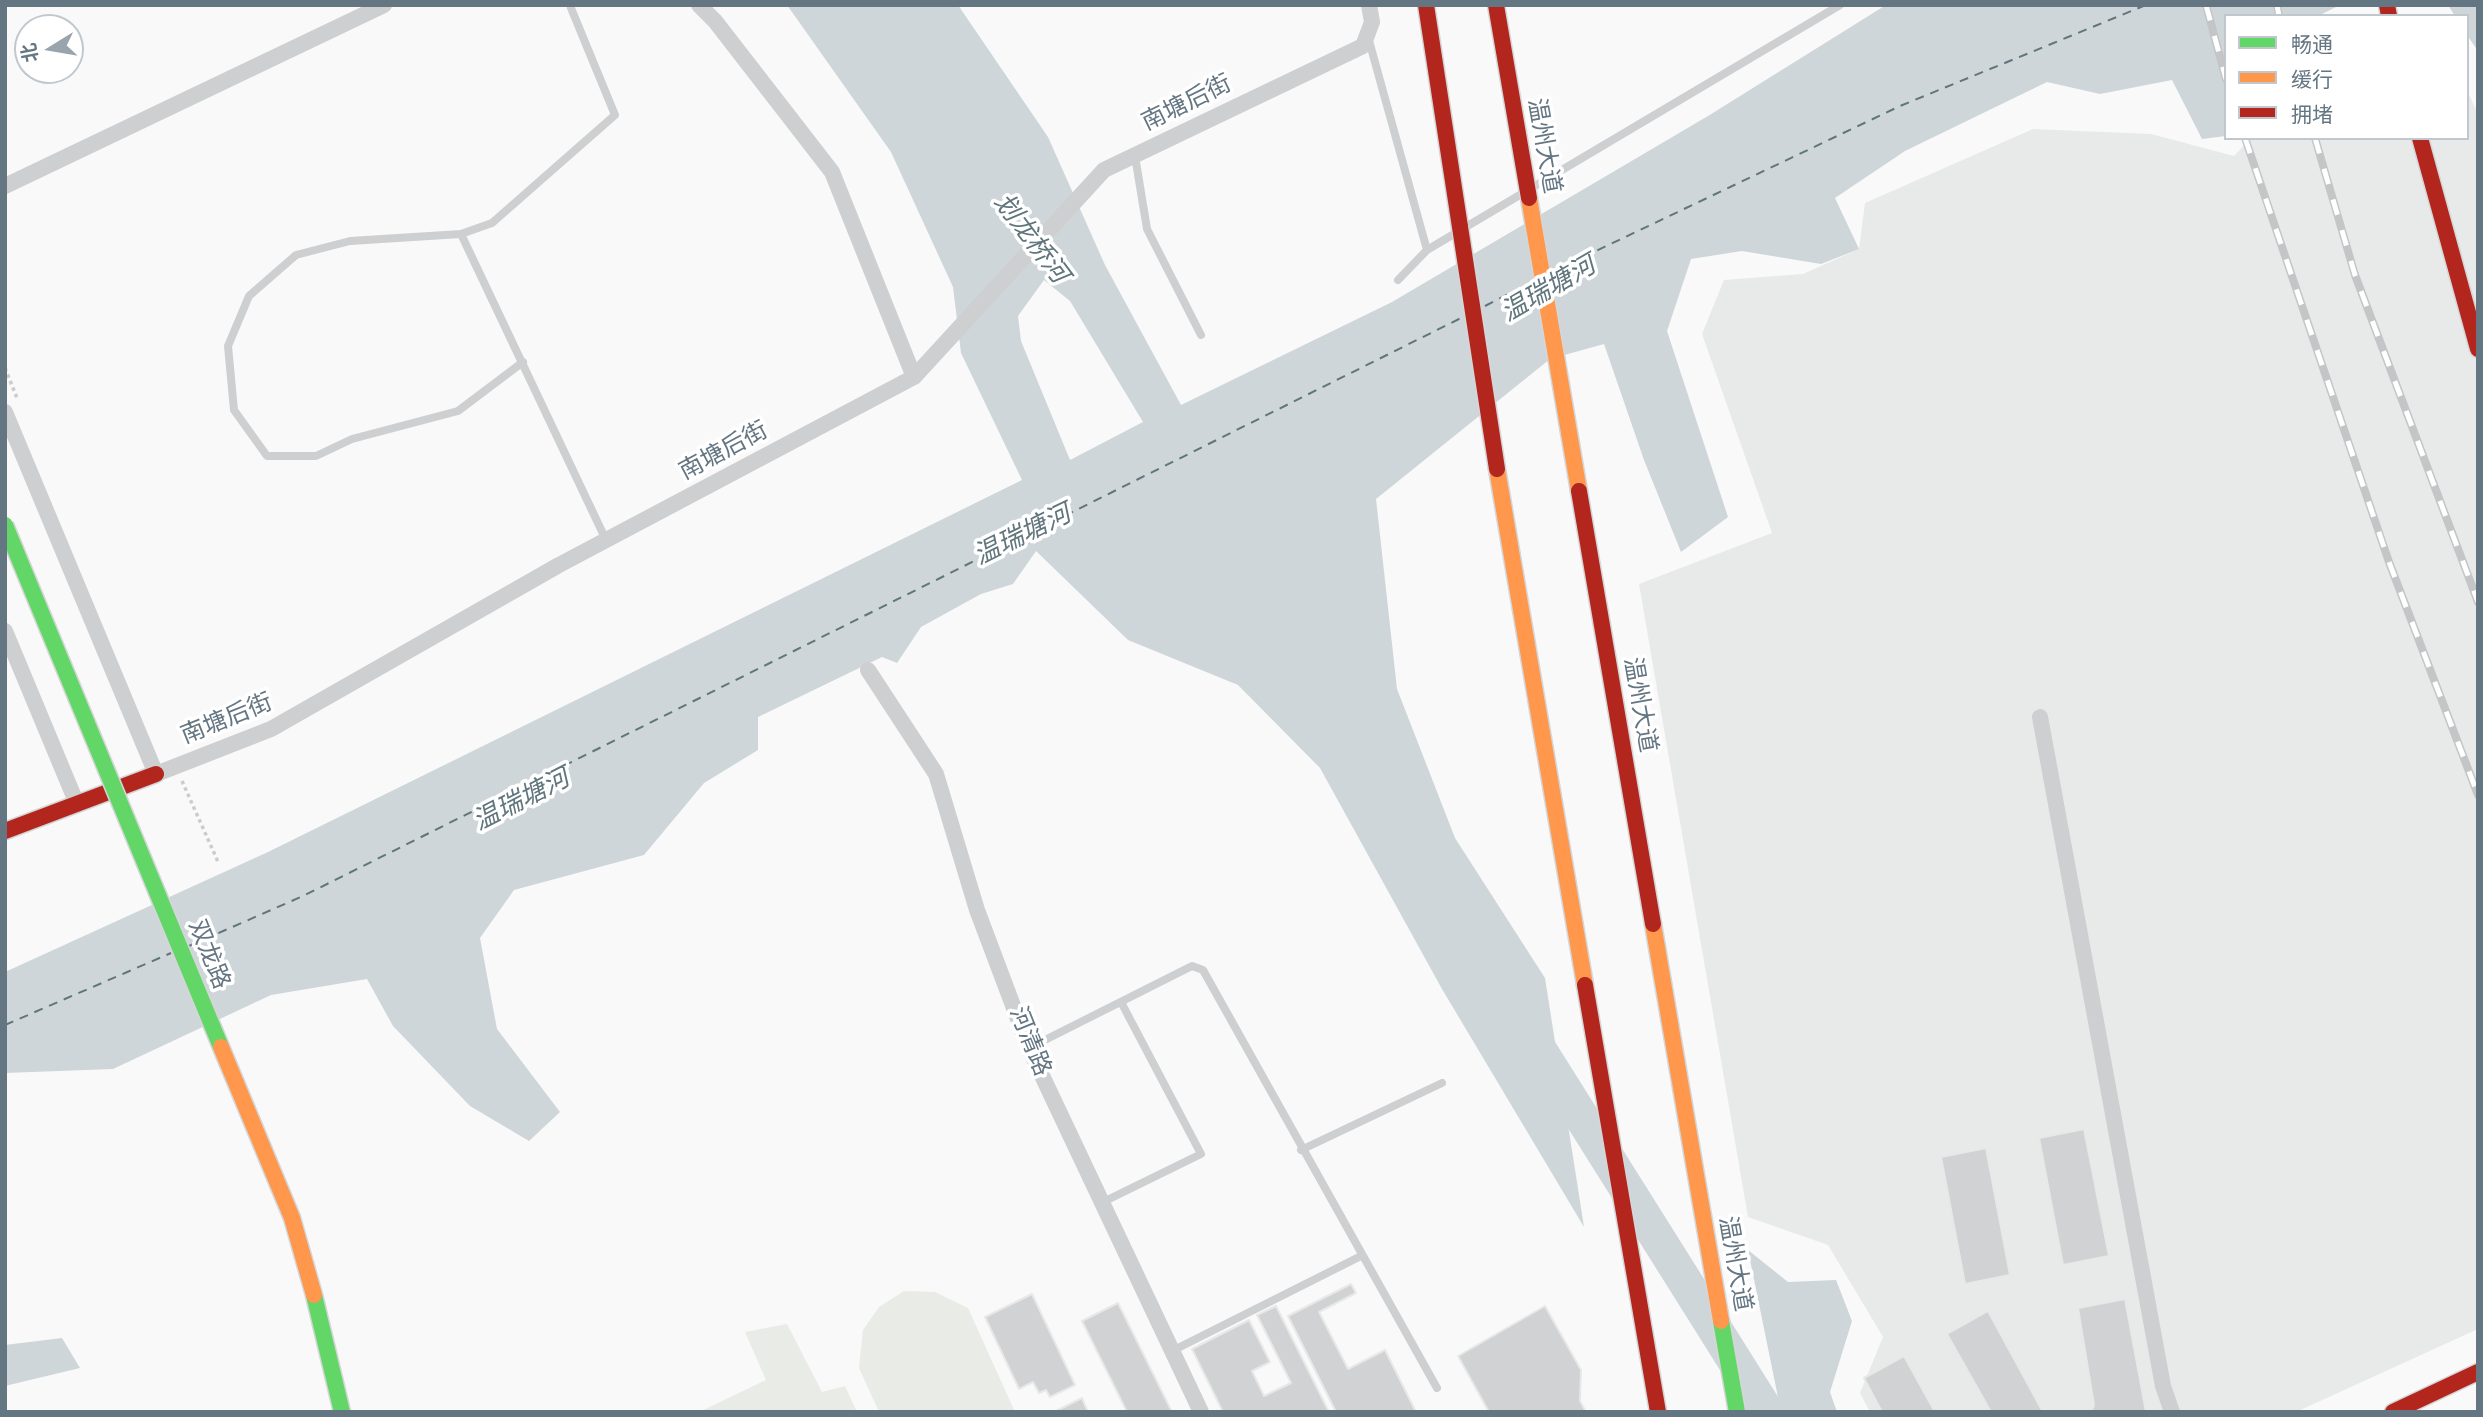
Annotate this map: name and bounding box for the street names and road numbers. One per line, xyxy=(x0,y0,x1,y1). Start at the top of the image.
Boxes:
street label: 南塘后街 xyxy=(1138,70,1236,138)
street label: 温州大道 xyxy=(1520,96,1566,196)
street label: 南塘后街 xyxy=(675,417,773,487)
street label: 温州大道 xyxy=(1616,655,1662,755)
street label: 南塘后街 xyxy=(177,689,277,751)
street label: 双龙路 xyxy=(181,916,235,994)
street label: 河清路 xyxy=(1002,1003,1056,1081)
street label: 温州大道 xyxy=(1711,1214,1757,1314)

